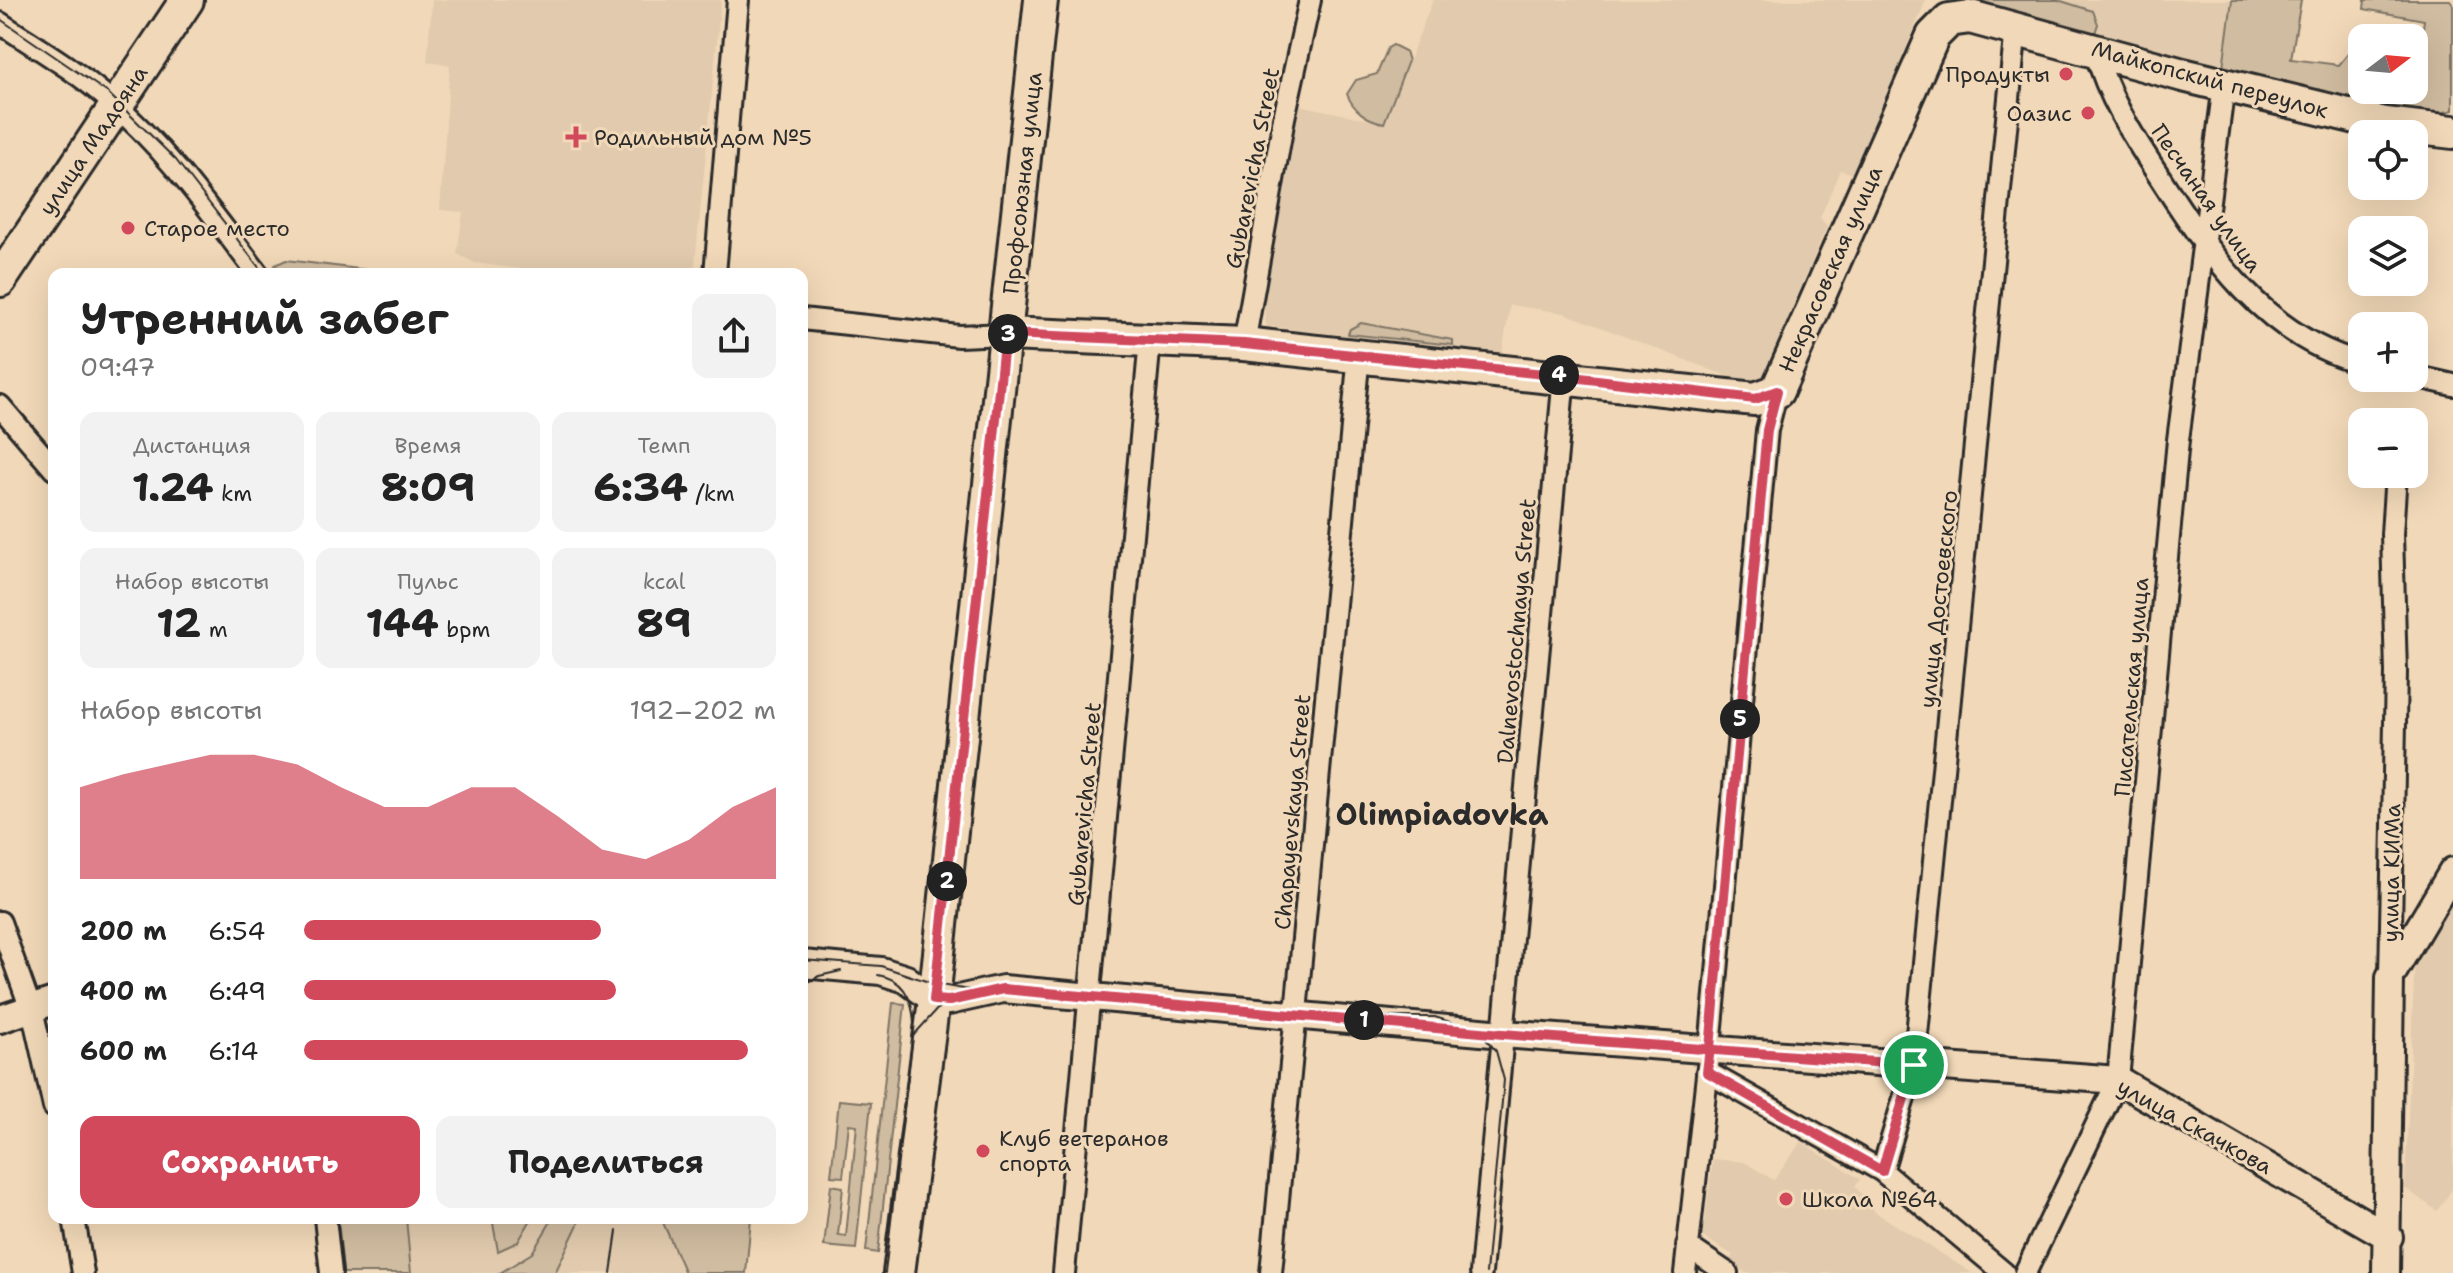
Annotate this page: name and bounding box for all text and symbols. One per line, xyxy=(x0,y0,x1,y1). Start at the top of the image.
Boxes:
north arrow xyxy=(2348,24,2428,104)
map controls xyxy=(2348,24,2428,488)
street label: Майкопский переулок xyxy=(2088,34,2332,125)
street label: улица Мадояна xyxy=(33,60,154,221)
place label: Продукты xyxy=(1945,60,2050,89)
street label: Gubarevicha Street xyxy=(1219,65,1286,271)
marker: Продукты xyxy=(2057,65,2075,83)
street label: Профсоюзная улица xyxy=(996,70,1049,296)
place label: Оазис xyxy=(2006,99,2072,128)
marker: Оазис xyxy=(2079,104,2097,122)
street label: Песчаная улица xyxy=(2145,118,2269,279)
button: locate xyxy=(2348,120,2428,200)
place label: Родильный дом №5 xyxy=(594,123,812,152)
marker: Родильный дом №5 xyxy=(565,126,587,148)
street label: Некрасовская улица xyxy=(1772,161,1889,377)
place label: Старое место xyxy=(144,214,290,243)
button: layers xyxy=(2348,216,2428,296)
marker: Старое место xyxy=(119,219,137,237)
text: Утренний забег xyxy=(80,289,449,348)
button: share xyxy=(692,294,776,378)
button: + xyxy=(2348,312,2428,392)
pin: 3 xyxy=(988,314,1028,354)
text: 3 xyxy=(1000,319,1016,348)
text: 09:47 xyxy=(80,349,155,384)
pin: 4 xyxy=(1539,355,1579,395)
text: 4 xyxy=(1551,360,1567,389)
button: − xyxy=(2348,408,2428,488)
text: Дистанция xyxy=(133,431,251,460)
text: Время xyxy=(394,431,462,460)
text: Темп xyxy=(637,431,691,460)
text: 1.24 xyxy=(132,460,214,514)
text: 8:09 xyxy=(380,460,476,514)
text: 6:34 xyxy=(593,460,688,514)
text: km xyxy=(214,479,252,508)
text: /km xyxy=(688,479,735,508)
street label: улица Достоевского xyxy=(1913,489,1964,709)
street label: Dalnevostochnaya Street xyxy=(1490,497,1543,765)
text: Набор высоты xyxy=(115,567,269,596)
text: Пульс xyxy=(397,567,459,596)
text: kcal xyxy=(643,567,685,596)
street label: Писательская улица xyxy=(2107,576,2156,798)
text: 12 xyxy=(156,596,201,650)
text: 144 xyxy=(365,596,439,650)
text: 89 xyxy=(636,596,692,650)
text: m xyxy=(201,615,228,644)
text: bpm xyxy=(439,615,491,644)
text: Набор высоты xyxy=(80,692,262,727)
text: 192–202 m xyxy=(629,692,776,727)
street label: Chapayevskaya Street xyxy=(1268,693,1317,931)
pin: 5 xyxy=(1720,699,1760,739)
street label: Gubarevicha Street xyxy=(1061,701,1108,907)
text: 5 xyxy=(1733,704,1747,733)
district label: Olimpiadovka xyxy=(1336,794,1549,835)
street label: улица КИМа xyxy=(2376,803,2407,943)
pin: 2 xyxy=(927,861,967,901)
text: 2 xyxy=(939,866,955,895)
text: 200 m xyxy=(80,913,167,948)
text: 6:54 xyxy=(208,913,265,948)
text: 400 m xyxy=(80,973,167,1008)
text: 6:49 xyxy=(208,973,266,1008)
pin: 1 xyxy=(1344,1000,1384,1040)
text: 1 xyxy=(1359,1005,1369,1034)
pin xyxy=(1880,1031,1948,1099)
text: 600 m xyxy=(80,1033,167,1068)
text: 6:14 xyxy=(208,1033,258,1068)
icon: arrive xyxy=(1892,1043,1936,1087)
street label: улица Скачкова xyxy=(2112,1072,2278,1181)
button: Сохранить xyxy=(80,1116,420,1208)
button: Поделиться xyxy=(436,1116,776,1208)
place label: Клуб ветеранов спорта xyxy=(999,1124,1169,1178)
marker: Клуб ветеранов спорта xyxy=(974,1142,992,1160)
place label: Школа №64 xyxy=(1802,1185,1937,1214)
marker: Школа №64 xyxy=(1777,1190,1795,1208)

